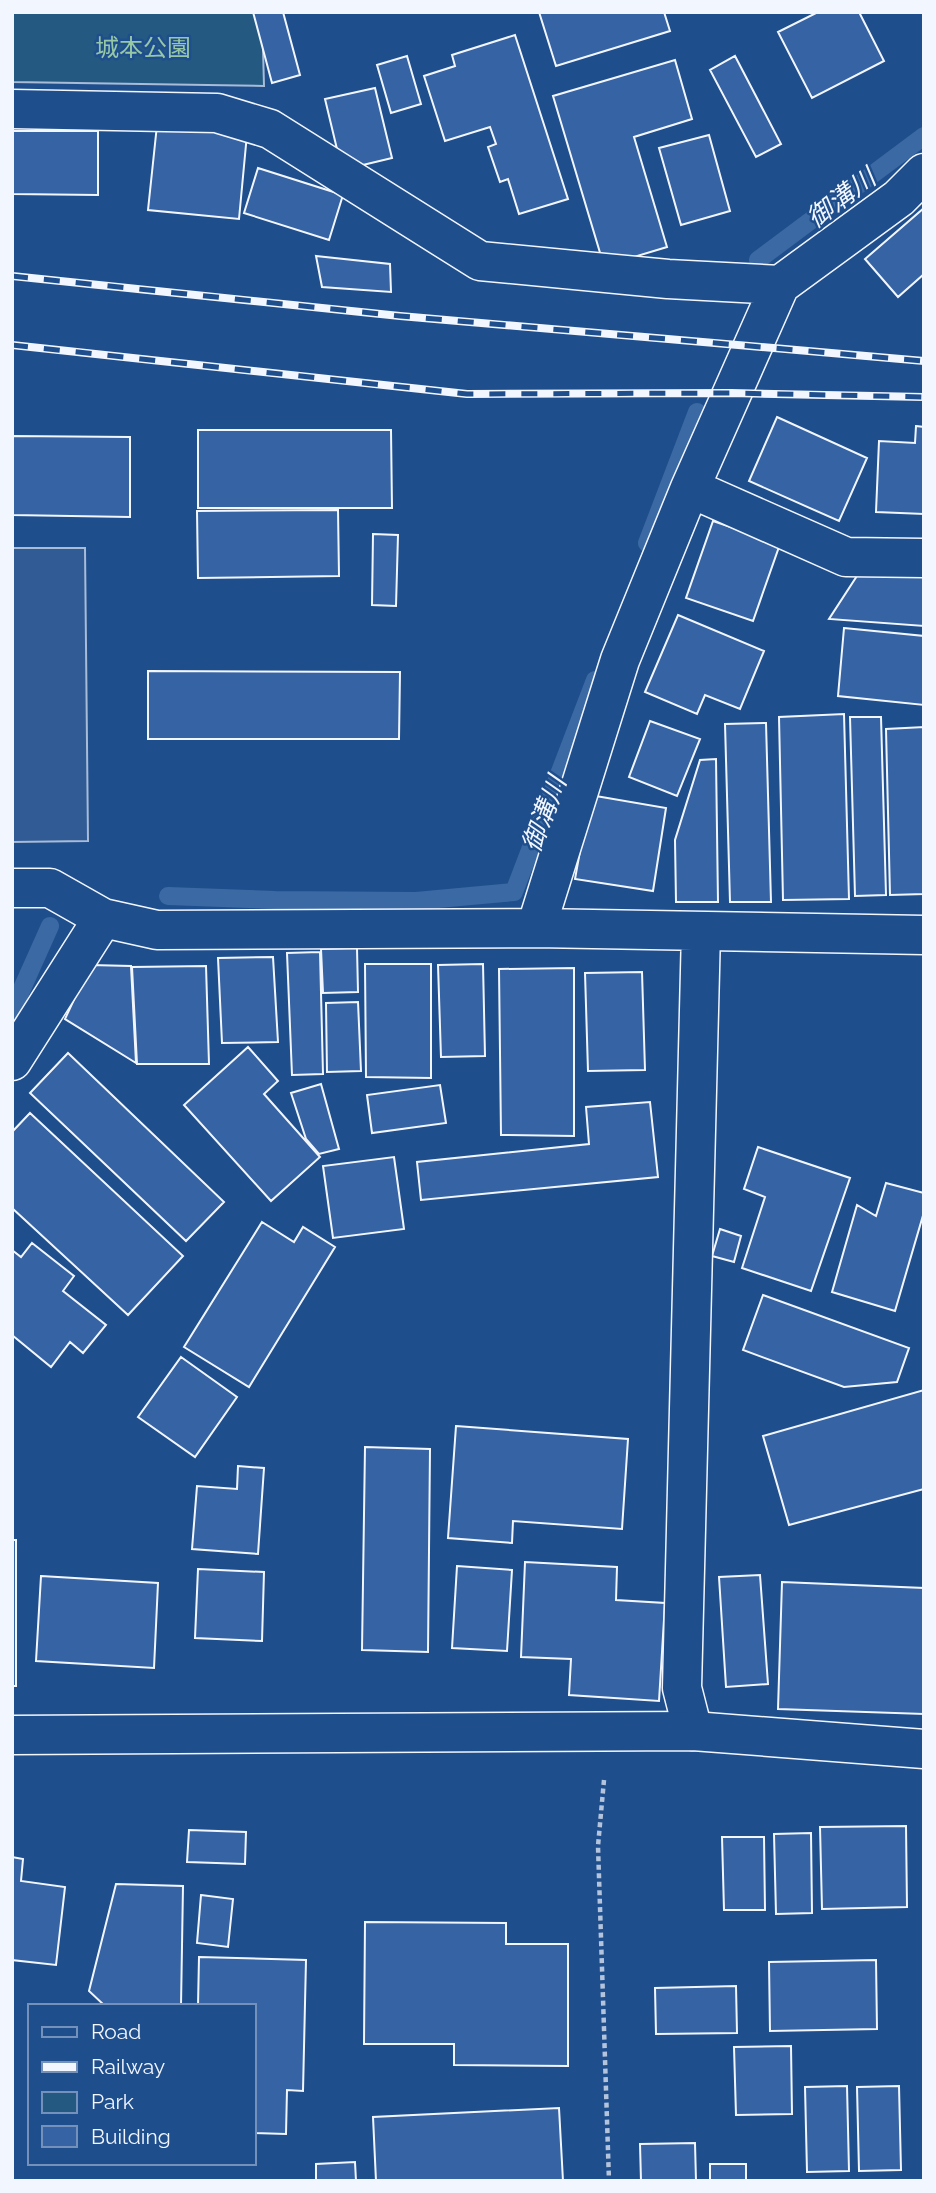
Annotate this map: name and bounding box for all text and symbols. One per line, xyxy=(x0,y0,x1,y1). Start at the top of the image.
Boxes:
park label: 城本公園 xyxy=(95,33,191,62)
water label: 御溝川 xyxy=(801,161,884,233)
water label: 御溝川 xyxy=(516,769,573,856)
legend xyxy=(28,2004,256,2165)
text: Road xyxy=(91,2019,141,2044)
text: Railway xyxy=(91,2054,165,2079)
text: Park xyxy=(91,2089,134,2114)
text: Building xyxy=(91,2124,171,2149)

